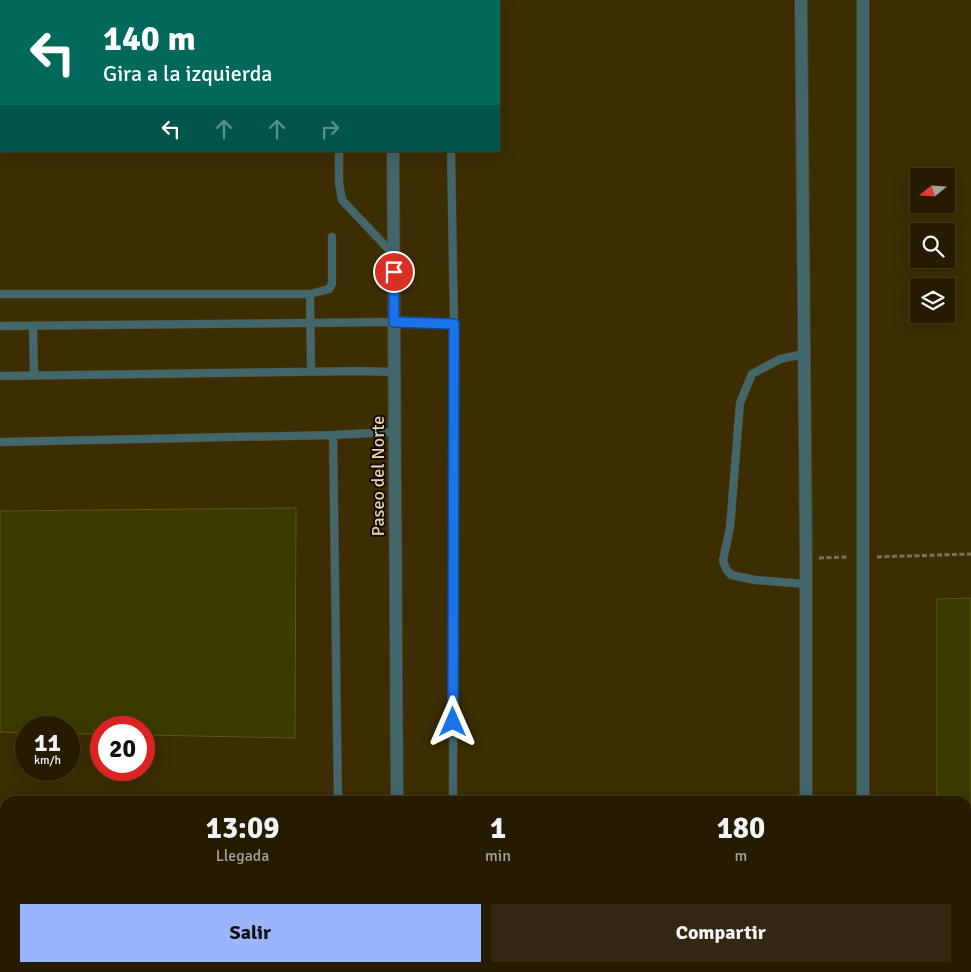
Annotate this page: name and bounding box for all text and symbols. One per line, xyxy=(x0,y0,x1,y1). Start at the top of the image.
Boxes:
text: 140 m xyxy=(103,17,196,60)
icon: left xyxy=(20,20,85,85)
text: Gira a la izquierda xyxy=(103,60,272,87)
icon: left xyxy=(157,115,185,143)
icon: ahead xyxy=(210,115,238,143)
icon: ahead xyxy=(263,115,291,143)
icon: right xyxy=(316,115,344,143)
north arrow xyxy=(910,168,955,212)
map controls xyxy=(910,168,955,323)
button: search xyxy=(910,223,955,268)
pin xyxy=(373,251,415,293)
icon: arrive xyxy=(380,258,408,286)
button: layers xyxy=(910,278,955,323)
street label: Paseo del Norte xyxy=(367,416,389,536)
position arrow xyxy=(426,695,478,747)
speed limit sign: 20 xyxy=(90,716,155,781)
text: 11 xyxy=(34,727,61,758)
text: km/h xyxy=(34,753,61,768)
text: 13:09 xyxy=(206,810,279,847)
text: 1 xyxy=(490,810,506,847)
text: 180 xyxy=(717,810,765,847)
text: Llegada xyxy=(216,846,269,866)
text: min xyxy=(485,846,511,866)
text: m xyxy=(735,846,747,866)
button: Salir xyxy=(20,904,481,962)
button: Compartir xyxy=(491,904,951,962)

